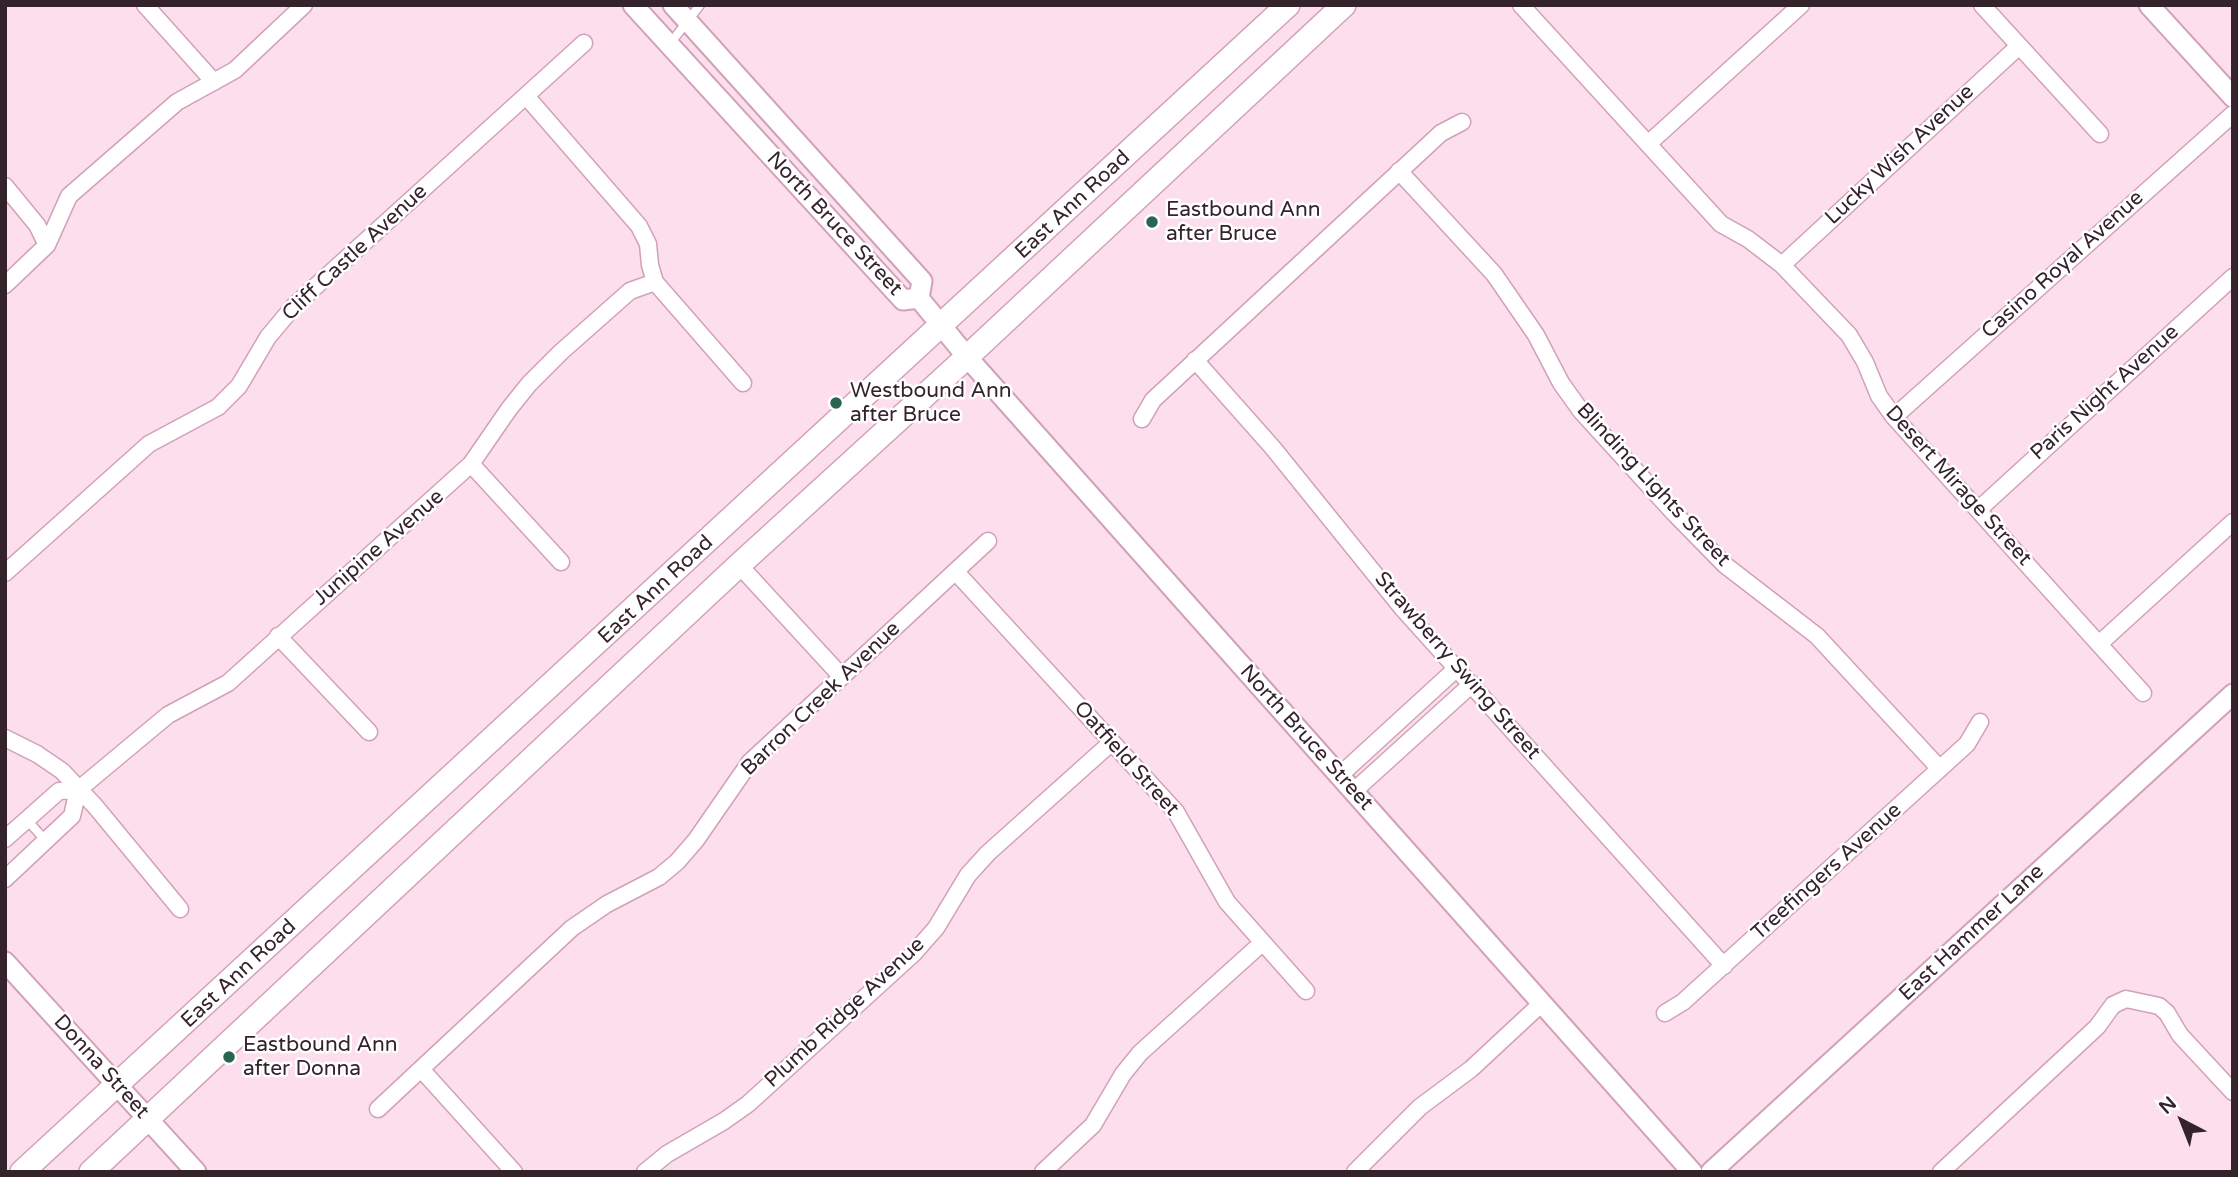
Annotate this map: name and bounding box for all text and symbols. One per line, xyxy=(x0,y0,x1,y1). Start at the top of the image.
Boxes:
street label: Lucky Wish Avenue xyxy=(1820,80,1980,230)
street label: East Ann Road xyxy=(1010,145,1136,265)
street label: North Bruce Street xyxy=(761,147,907,301)
street label: Cliff Castle Avenue xyxy=(277,179,433,327)
street label: Casino Royal Avenue xyxy=(1977,186,2149,344)
place label: Eastbound Ann after Bruce xyxy=(1166,197,1320,247)
marker: Eastbound Ann after Bruce xyxy=(1144,214,1160,230)
street label: Paris Night Avenue xyxy=(2026,320,2184,466)
place label: Westbound Ann after Bruce xyxy=(850,378,1012,428)
marker: Westbound Ann after Bruce xyxy=(828,395,844,411)
street label: Blinding Lights Street xyxy=(1571,398,1735,572)
street label: Desert Mirage Street xyxy=(1880,401,2036,571)
street label: Junipine Avenue xyxy=(309,485,449,611)
street label: East Ann Road xyxy=(593,530,719,650)
street label: Strawberry Swing Street xyxy=(1369,567,1545,765)
street label: Barron Creek Avenue xyxy=(736,617,906,781)
street label: North Bruce Street xyxy=(1234,660,1378,816)
street label: Oatfield Street xyxy=(1068,696,1184,822)
street label: Treefingers Avenue xyxy=(1747,798,1907,946)
street label: East Hammer Lane xyxy=(1894,859,2050,1007)
street label: East Ann Road xyxy=(176,914,302,1034)
street label: Plumb Ridge Avenue xyxy=(760,932,930,1094)
street label: Donna Street xyxy=(48,1010,154,1124)
place label: Eastbound Ann after Donna xyxy=(243,1032,397,1082)
marker: Eastbound Ann after Donna xyxy=(221,1049,237,1065)
north arrow xyxy=(2147,1086,2217,1156)
text: N xyxy=(2155,1092,2181,1119)

